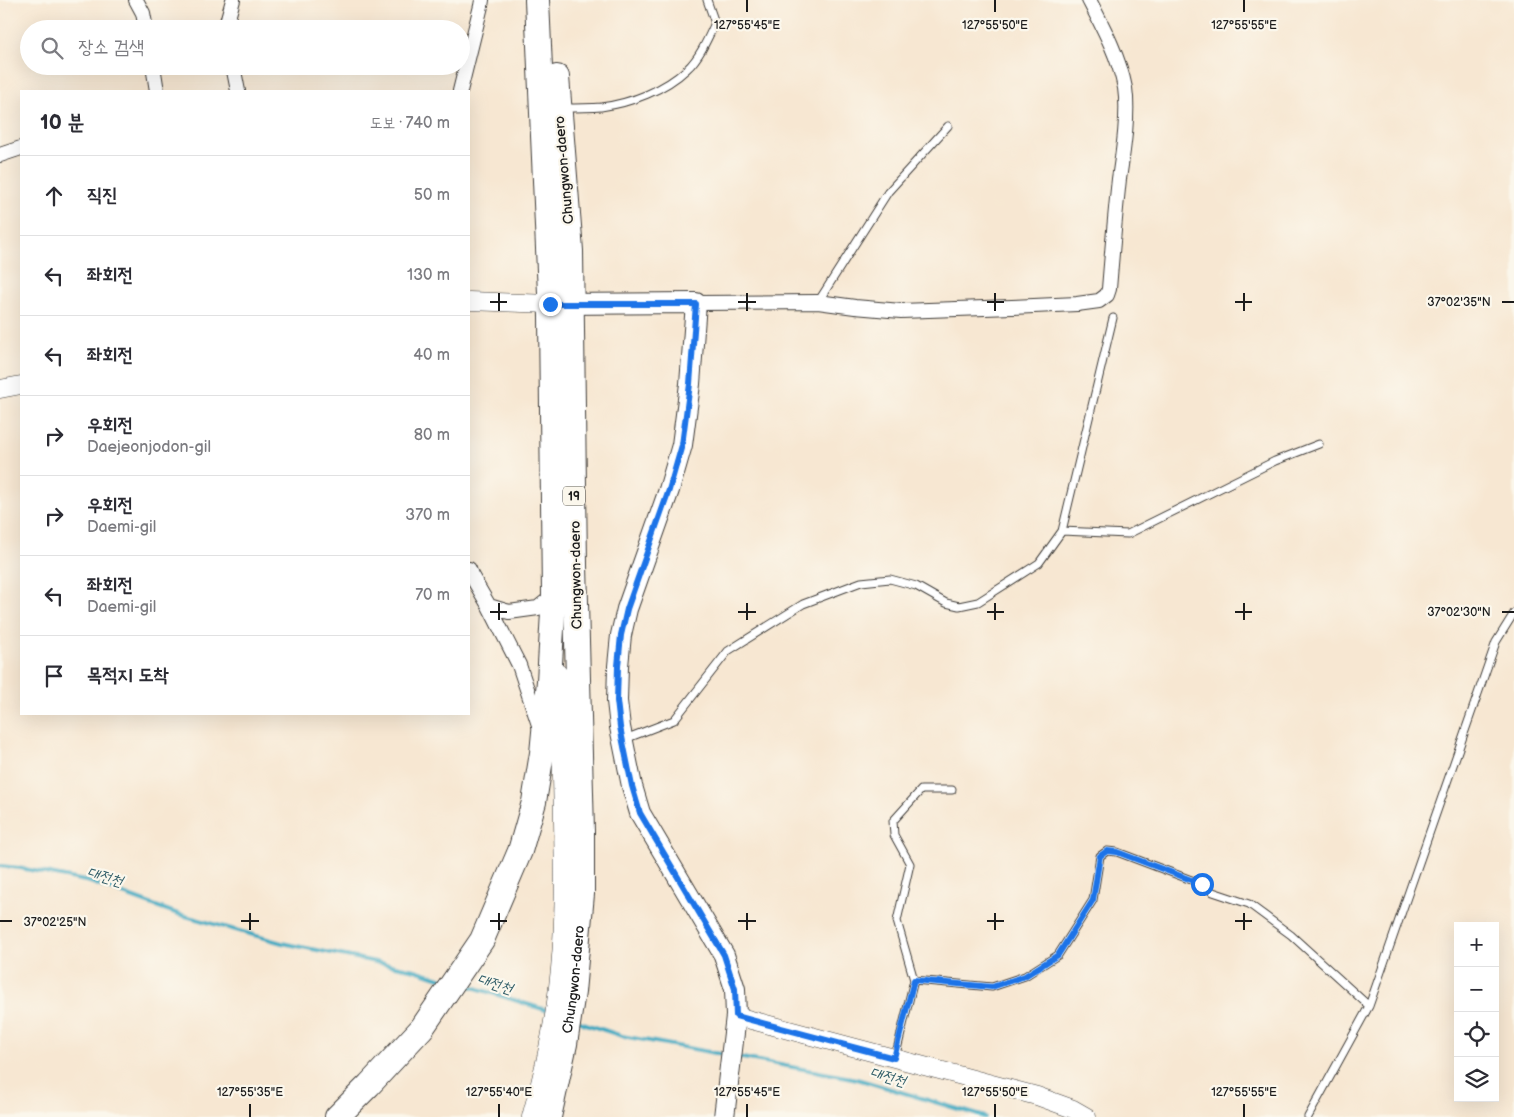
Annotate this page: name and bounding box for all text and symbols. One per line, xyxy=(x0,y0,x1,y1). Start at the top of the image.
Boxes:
text: 127°55'45"E xyxy=(714,18,780,33)
text: 127°55'50"E xyxy=(962,18,1028,33)
text: 127°55'55"E xyxy=(1211,18,1277,33)
search box xyxy=(20,20,470,75)
icon: search xyxy=(38,34,66,62)
text: 장소 검색 xyxy=(78,36,144,59)
text: 10 분 xyxy=(40,110,85,135)
text: 도보 · 740 m xyxy=(370,114,450,133)
street label: Chungwon-daero xyxy=(551,115,577,225)
icon: ahead xyxy=(40,182,68,210)
text: 직진 xyxy=(87,184,118,207)
text: 50 m xyxy=(414,186,450,205)
icon: left xyxy=(40,262,68,290)
text: 좌회전 xyxy=(87,264,133,287)
text: 130 m xyxy=(407,266,450,285)
route end xyxy=(539,293,562,316)
text: 37°02'35"N xyxy=(1427,295,1491,310)
icon: left xyxy=(40,342,68,370)
text: 좌회전 xyxy=(87,344,133,367)
text: 40 m xyxy=(413,346,450,365)
text: 우회전 xyxy=(87,414,133,437)
icon: right xyxy=(40,422,68,450)
text: 80 m xyxy=(414,426,450,445)
text: Daejeonjodon-gil xyxy=(87,438,211,457)
road number: 19 xyxy=(563,486,585,506)
text: 우회전 xyxy=(87,494,133,517)
icon: right xyxy=(40,502,68,530)
text: 370 m xyxy=(405,506,450,525)
text: Daemi-gil xyxy=(87,518,156,537)
street label: Chungwon-daero xyxy=(567,520,585,629)
text: 좌회전 xyxy=(87,574,133,597)
icon: left xyxy=(40,582,68,610)
text: 70 m xyxy=(415,586,450,605)
text: Daemi-gil xyxy=(87,598,156,617)
text: 37°02'30"N xyxy=(1427,605,1491,620)
icon: arrive xyxy=(40,662,68,690)
text: 목적지 도착 xyxy=(87,664,169,687)
water label: 대전천 xyxy=(85,863,127,892)
route start xyxy=(1191,873,1214,896)
text: 37°02'25"N xyxy=(23,915,87,930)
map controls xyxy=(1454,922,1499,1102)
button: + xyxy=(1454,922,1499,967)
street label: Chungwon-daero xyxy=(558,924,588,1035)
button: − xyxy=(1454,967,1499,1012)
water label: 대전천 xyxy=(475,969,517,999)
button: locate xyxy=(1454,1012,1499,1057)
button: layers xyxy=(1454,1057,1499,1102)
water label: 대전천 xyxy=(868,1063,910,1092)
text: 127°55'35"E xyxy=(217,1085,283,1100)
text: 127°55'40"E xyxy=(466,1085,532,1100)
text: 127°55'45"E xyxy=(714,1085,780,1100)
text: 127°55'50"E xyxy=(962,1085,1028,1100)
text: 127°55'55"E xyxy=(1211,1085,1277,1100)

